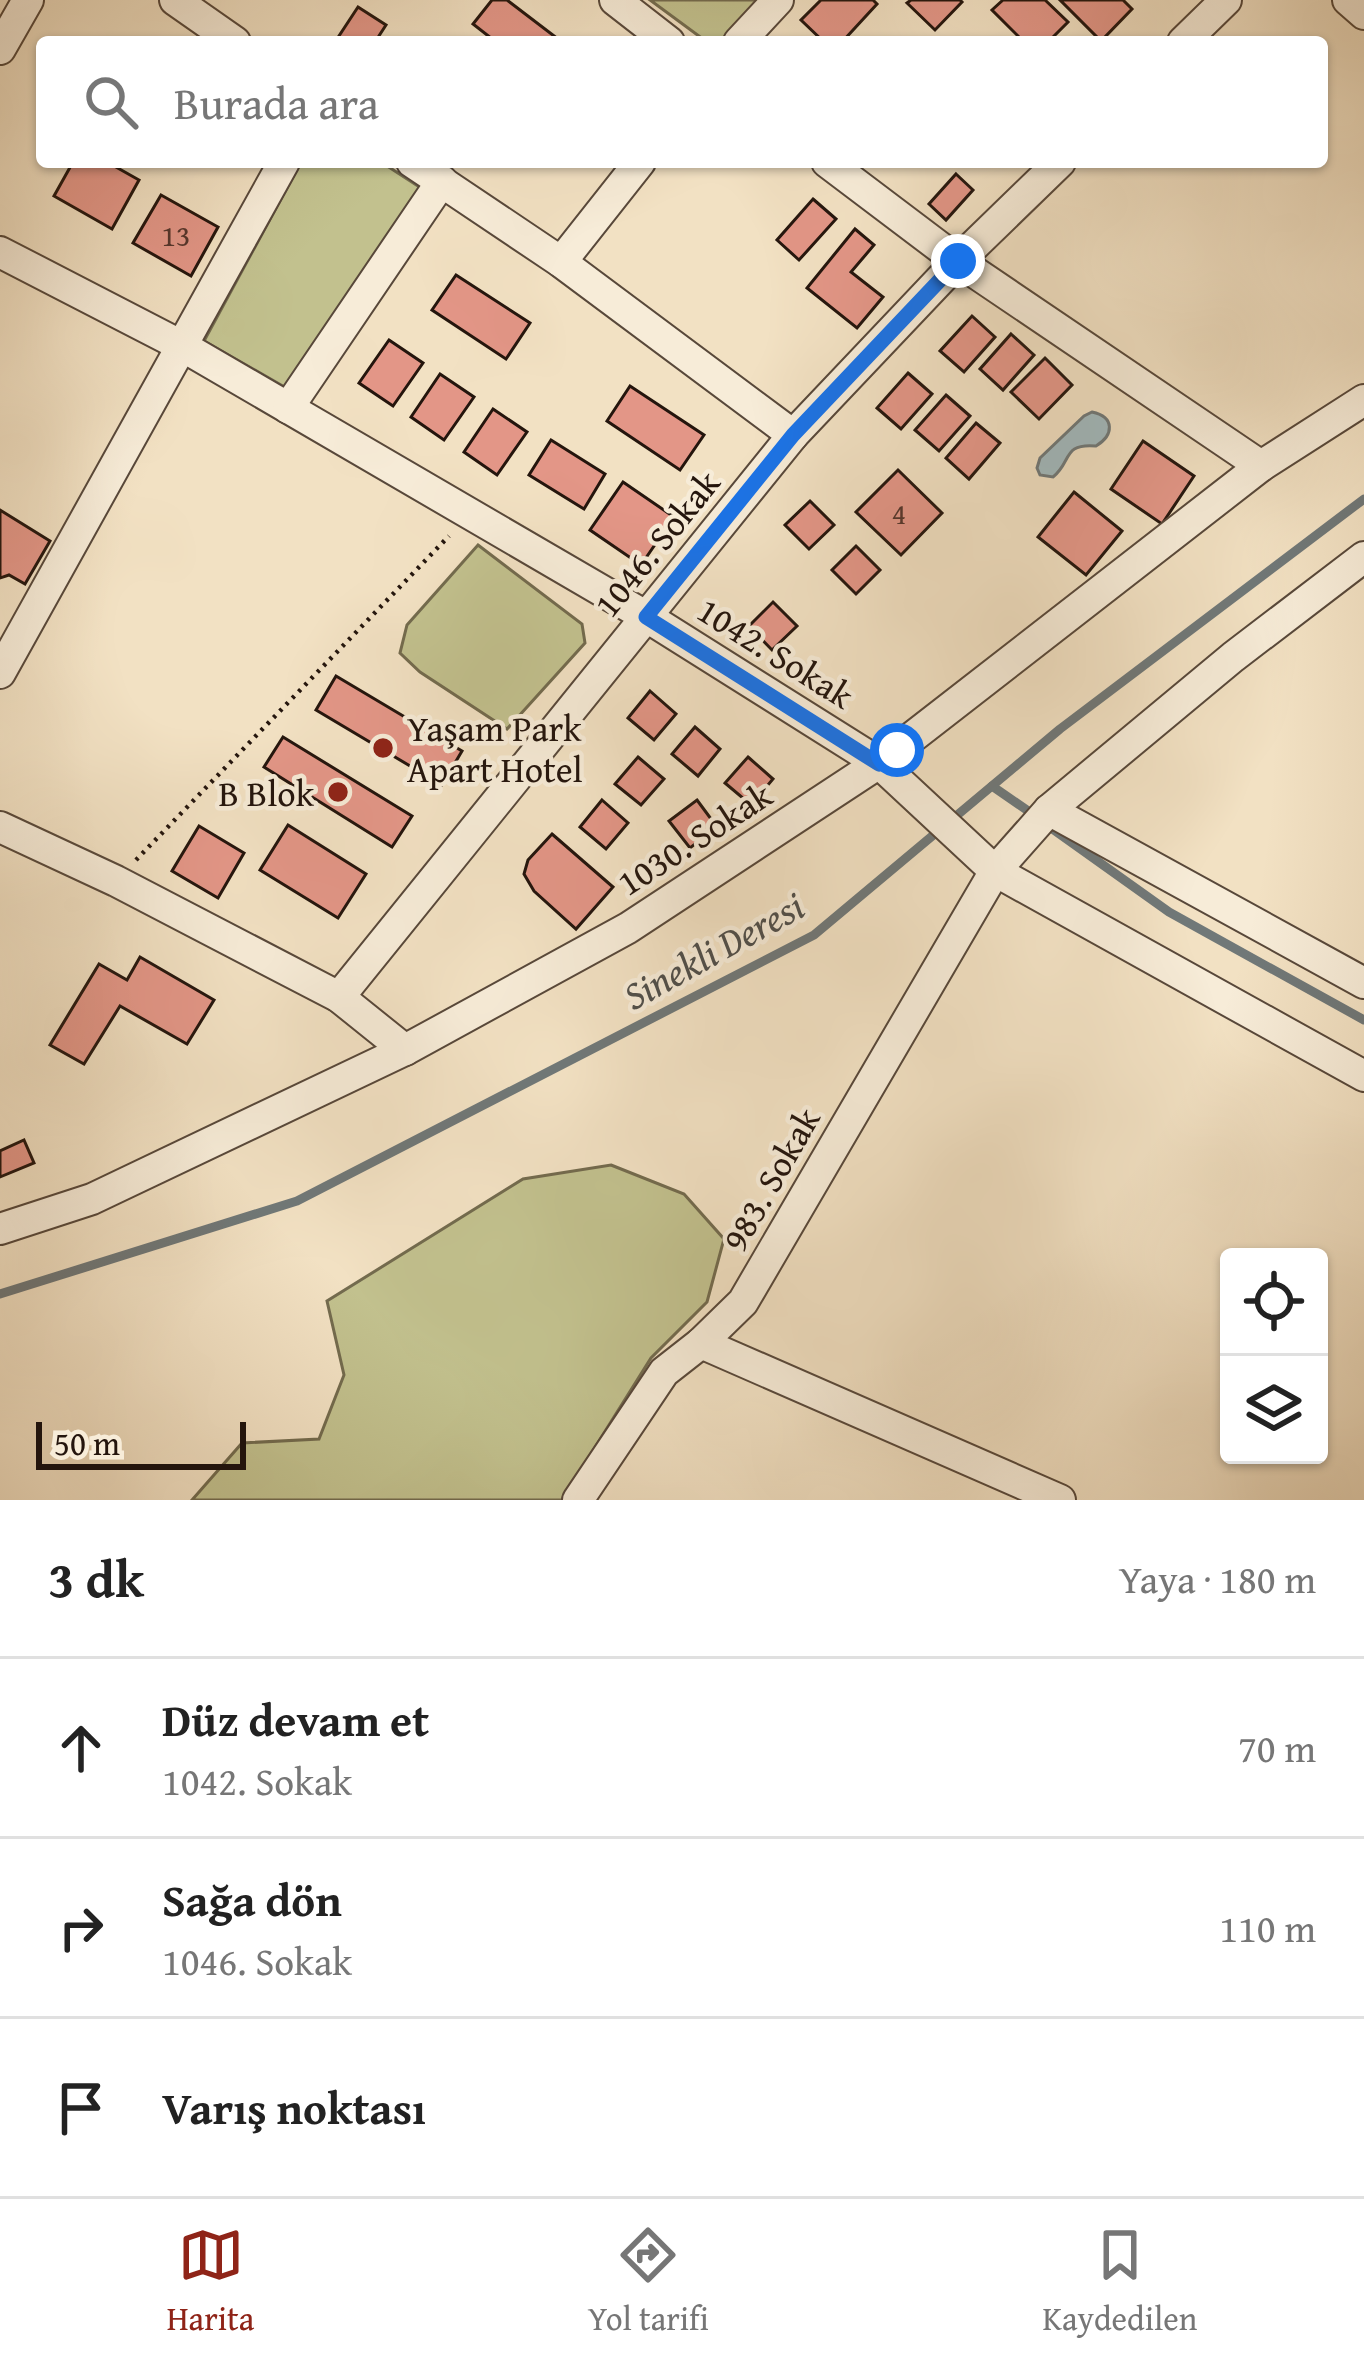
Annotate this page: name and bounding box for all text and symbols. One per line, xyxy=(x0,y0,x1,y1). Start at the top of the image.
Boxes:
search box xyxy=(36,36,1328,168)
icon: search xyxy=(78,69,144,135)
text: Burada ara xyxy=(174,70,379,135)
house number: 13 xyxy=(162,213,190,257)
route end xyxy=(931,234,985,288)
street label: 1046. Sokak xyxy=(580,458,732,628)
house number: 4 xyxy=(892,491,906,535)
street label: 1042. Sokak xyxy=(688,583,865,721)
place label: Yaşam Park Apart Hotel xyxy=(407,701,583,795)
route start xyxy=(870,723,924,777)
marker: Yaşam Park Apart Hotel xyxy=(370,735,396,761)
place label: B Blok xyxy=(218,766,315,819)
street label: 1030. Sokak xyxy=(606,768,783,908)
marker: B Blok xyxy=(325,779,351,805)
water label: Sinekli Deresi xyxy=(612,877,814,1023)
street label: 983. Sokak xyxy=(708,1097,833,1261)
map controls xyxy=(1220,1248,1328,1464)
button: locate xyxy=(1220,1248,1328,1356)
button: layers xyxy=(1220,1356,1328,1464)
scale bar xyxy=(36,1416,246,1469)
text: 50 m xyxy=(54,1419,120,1467)
text: 3 dk xyxy=(48,1541,144,1616)
text: Yaya · 180 m xyxy=(1119,1550,1316,1607)
text: Düz devam et xyxy=(162,1687,429,1752)
icon: ahead xyxy=(48,1715,114,1781)
text: 70 m xyxy=(1238,1719,1316,1776)
text: 1042. Sokak xyxy=(162,1752,352,1809)
text: Sağa dön xyxy=(162,1867,342,1932)
icon: right xyxy=(48,1895,114,1961)
text: 110 m xyxy=(1219,1899,1316,1956)
text: 1046. Sokak xyxy=(162,1932,352,1989)
icon: arrive xyxy=(48,2075,114,2141)
text: Varış noktası xyxy=(162,2075,426,2140)
tab: Harita xyxy=(167,2222,254,2342)
tab: Yol tarifi xyxy=(588,2222,709,2342)
tab: Kaydedilen xyxy=(1042,2222,1197,2342)

